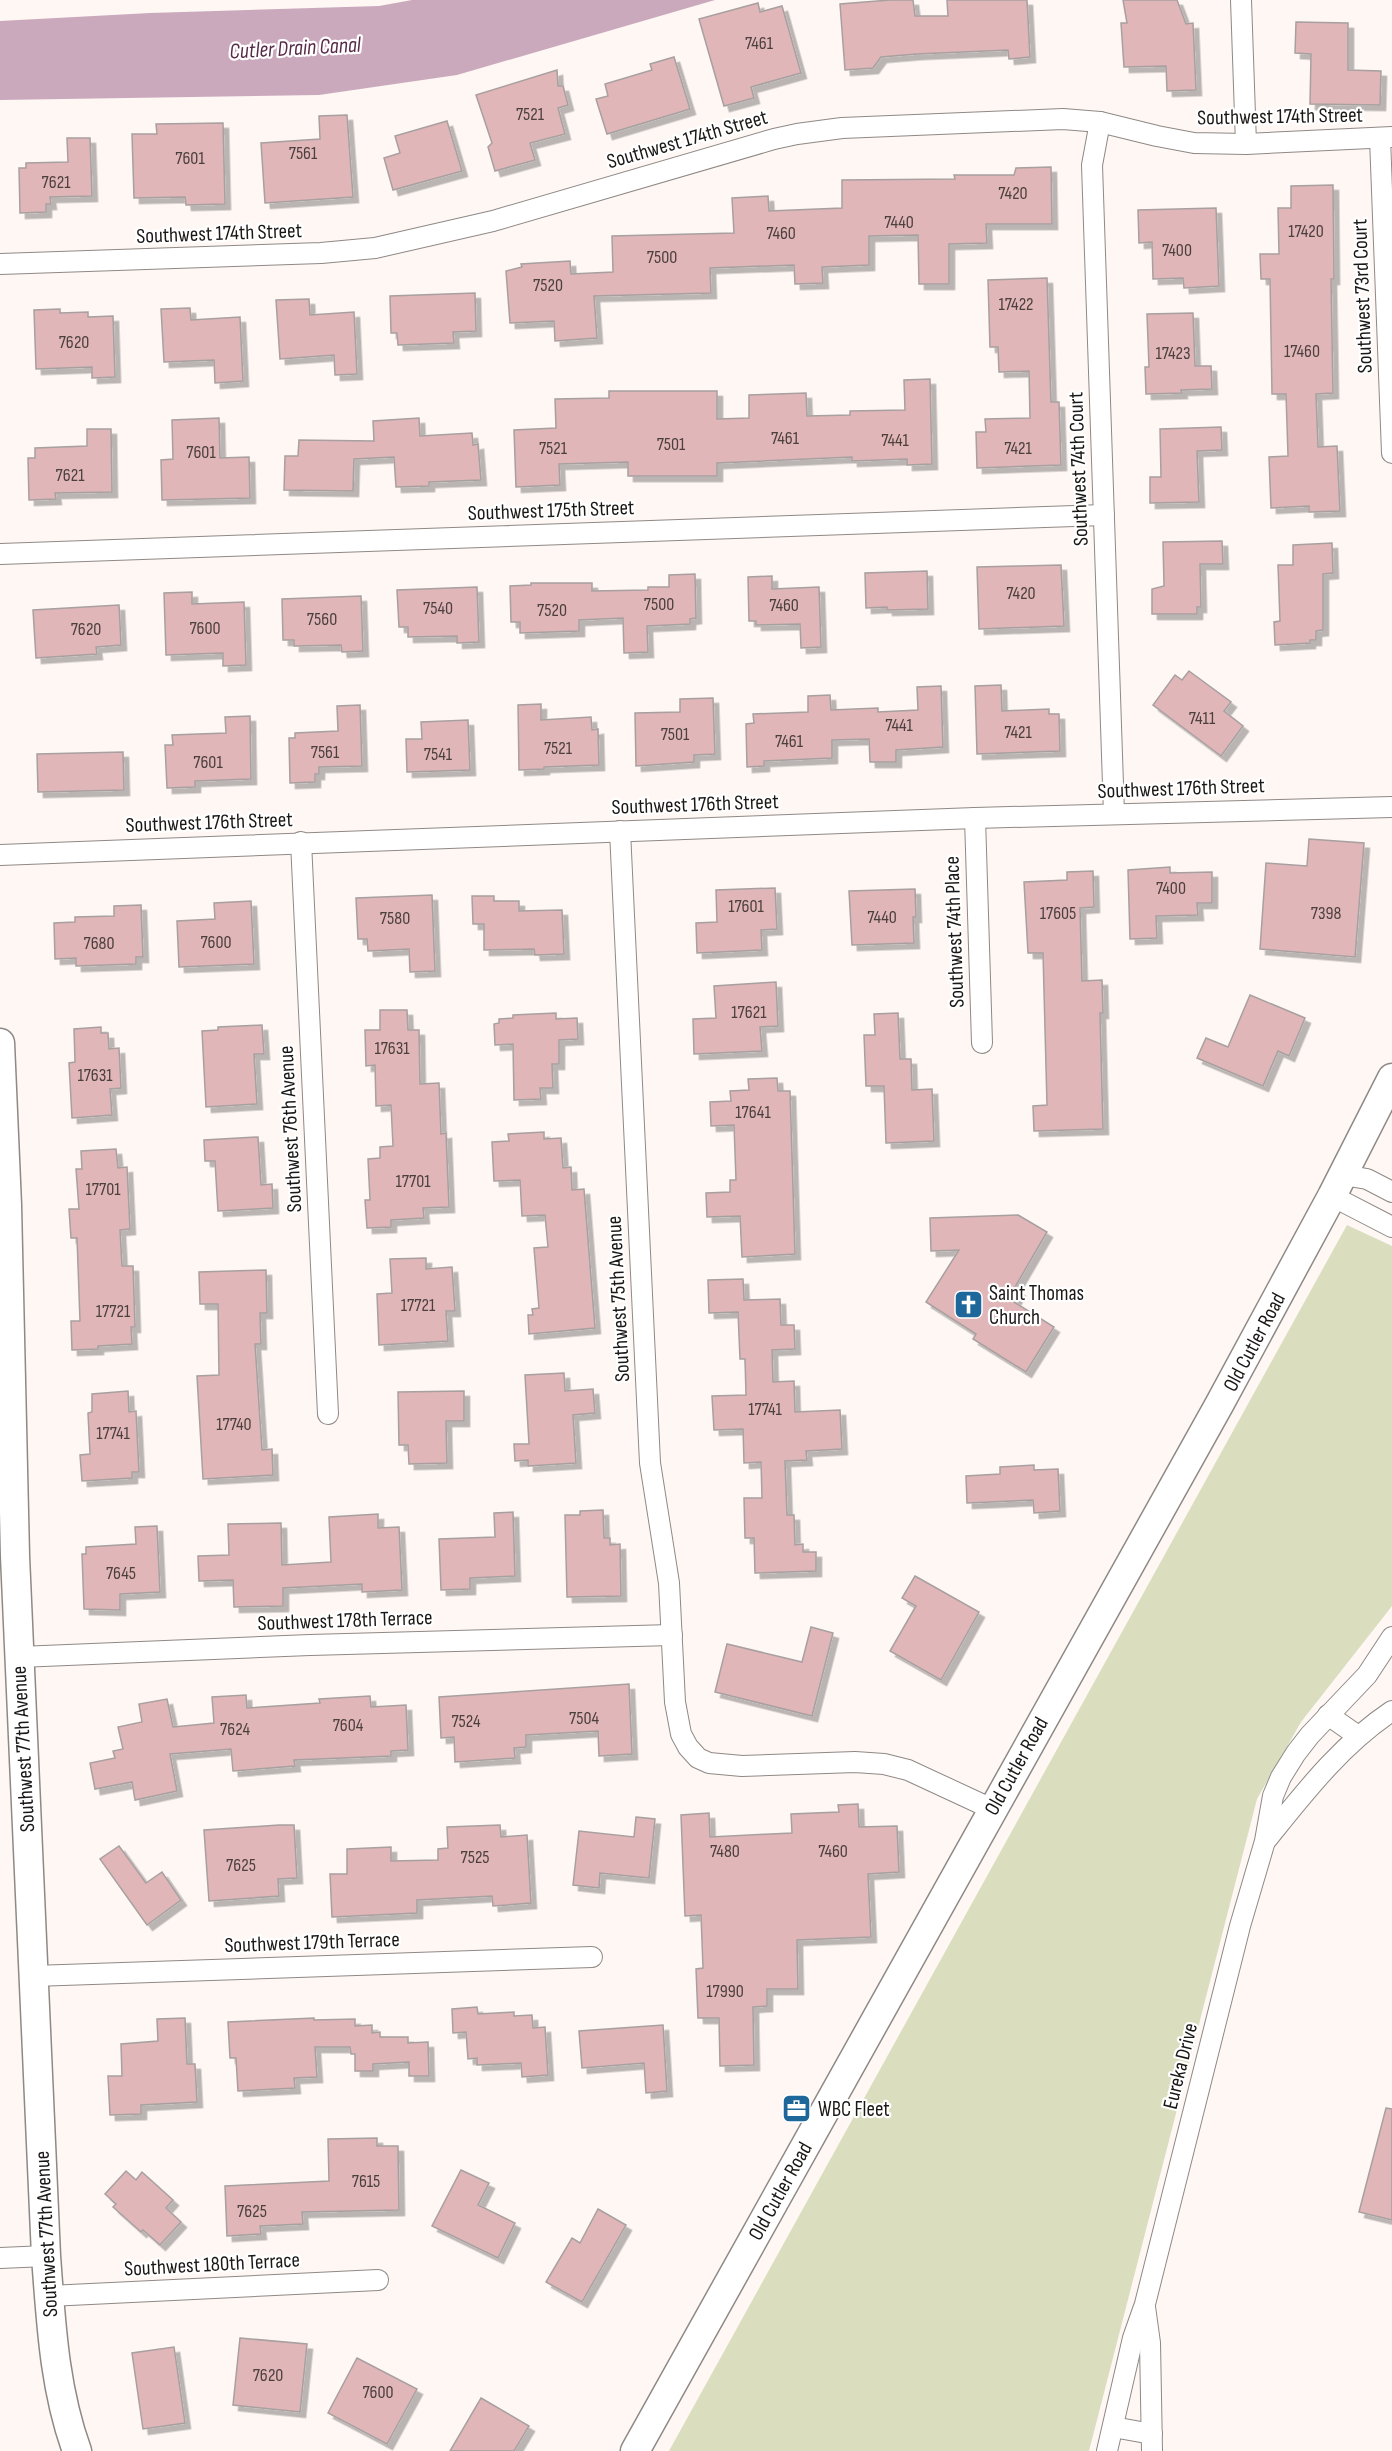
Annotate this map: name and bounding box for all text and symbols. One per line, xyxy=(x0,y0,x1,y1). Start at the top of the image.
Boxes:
water label: Cutler Drain Canal xyxy=(229,32,362,65)
house number: 7461 xyxy=(745,33,774,54)
street label: Southwest 174th Street xyxy=(1197,103,1363,130)
house number: 7521 xyxy=(516,104,545,125)
street label: Southwest 174th Street xyxy=(604,105,770,174)
house number: 7561 xyxy=(289,143,318,164)
house number: 7601 xyxy=(175,148,205,169)
house number: 7621 xyxy=(42,172,71,193)
house number: 7420 xyxy=(998,183,1028,204)
house number: 7440 xyxy=(884,212,914,233)
street label: Southwest 174th Street xyxy=(136,218,302,249)
street label: Southwest 73rd Court xyxy=(1347,218,1378,374)
house number: 17420 xyxy=(1288,221,1324,242)
house number: 7460 xyxy=(766,223,796,244)
house number: 7400 xyxy=(1162,240,1192,261)
house number: 7500 xyxy=(647,247,677,268)
house number: 7520 xyxy=(533,275,563,296)
house number: 17422 xyxy=(999,294,1034,315)
house number: 7620 xyxy=(59,332,89,353)
house number: 17460 xyxy=(1284,341,1320,362)
house number: 17423 xyxy=(1155,343,1191,364)
street label: Southwest 74th Court xyxy=(1063,391,1094,547)
house number: 7461 xyxy=(771,428,800,449)
house number: 7441 xyxy=(881,430,910,451)
house number: 7501 xyxy=(657,434,686,455)
house number: 7521 xyxy=(539,438,568,459)
house number: 7421 xyxy=(1004,438,1033,459)
house number: 7601 xyxy=(186,442,216,463)
house number: 7621 xyxy=(56,465,85,486)
street label: Southwest 175th Street xyxy=(467,495,635,526)
house number: 7420 xyxy=(1006,583,1036,604)
house number: 7500 xyxy=(644,594,674,615)
house number: 7460 xyxy=(769,595,799,616)
house number: 7540 xyxy=(423,598,453,619)
house number: 7520 xyxy=(537,600,567,621)
house number: 7560 xyxy=(307,609,337,630)
house number: 7600 xyxy=(189,618,221,639)
house number: 7620 xyxy=(71,619,101,640)
house number: 7411 xyxy=(1189,708,1216,729)
house number: 7441 xyxy=(885,715,914,736)
house number: 7421 xyxy=(1004,722,1033,743)
house number: 7501 xyxy=(661,724,690,745)
house number: 7461 xyxy=(775,731,804,752)
house number: 7521 xyxy=(544,738,573,759)
house number: 7561 xyxy=(311,742,340,763)
house number: 7541 xyxy=(424,744,453,765)
house number: 7601 xyxy=(193,752,223,773)
street label: Southwest 176th Street xyxy=(1097,773,1265,804)
street label: Southwest 176th Street xyxy=(611,789,779,820)
street label: Southwest 176th Street xyxy=(125,807,293,838)
street label: Southwest 74th Place xyxy=(939,856,970,1008)
house number: 7400 xyxy=(1156,878,1186,899)
house number: 17601 xyxy=(728,896,765,917)
house number: 17605 xyxy=(1040,903,1076,924)
house number: 7398 xyxy=(1311,903,1341,924)
house number: 7440 xyxy=(867,907,897,928)
house number: 7580 xyxy=(380,908,410,929)
house number: 7600 xyxy=(200,932,232,953)
house number: 7680 xyxy=(84,933,114,954)
house number: 17621 xyxy=(731,1002,767,1023)
house number: 17631 xyxy=(374,1038,410,1059)
street label: Southwest 76th Avenue xyxy=(274,1045,307,1213)
house number: 17631 xyxy=(77,1065,113,1086)
house number: 17641 xyxy=(735,1102,771,1123)
house number: 17701 xyxy=(396,1171,431,1192)
house number: 17701 xyxy=(86,1179,121,1200)
street label: Southwest 75th Avenue xyxy=(602,1215,635,1383)
place label: Saint Thomas Church xyxy=(989,1281,1084,1330)
church icon: Saint Thomas Church xyxy=(952,1289,984,1321)
street label: Old Cutler Road xyxy=(1218,1289,1291,1396)
house number: 17721 xyxy=(401,1295,436,1316)
house number: 17721 xyxy=(96,1301,131,1322)
house number: 17741 xyxy=(748,1399,783,1420)
house number: 17740 xyxy=(216,1414,252,1435)
house number: 17741 xyxy=(96,1423,131,1444)
house number: 7645 xyxy=(106,1563,136,1584)
street label: Southwest 178th Terrace xyxy=(257,1605,433,1636)
street label: Southwest 77th Avenue xyxy=(7,1665,40,1833)
house number: 7504 xyxy=(569,1708,599,1729)
house number: 7524 xyxy=(451,1711,481,1732)
street label: Old Cutler Road xyxy=(979,1713,1054,1820)
house number: 7604 xyxy=(333,1715,364,1736)
house number: 7624 xyxy=(220,1719,251,1740)
house number: 7480 xyxy=(710,1841,740,1862)
house number: 7460 xyxy=(818,1841,848,1862)
house number: 7525 xyxy=(460,1847,490,1868)
house number: 7625 xyxy=(226,1855,256,1876)
street label: Southwest 179th Terrace xyxy=(224,1927,400,1958)
house number: 17990 xyxy=(706,1981,744,2002)
street label: Eureka Drive xyxy=(1158,2021,1203,2112)
office icon: WBC Fleet xyxy=(781,2093,813,2125)
place label: WBC Fleet xyxy=(818,2097,890,2122)
street label: Old Cutler Road xyxy=(743,2138,818,2245)
street label: Southwest 77th Avenue xyxy=(30,2150,63,2318)
house number: 7615 xyxy=(352,2171,380,2192)
house number: 7625 xyxy=(237,2201,267,2222)
street label: Southwest 180th Terrace xyxy=(123,2247,301,2282)
house number: 7620 xyxy=(253,2365,283,2386)
house number: 7600 xyxy=(362,2382,394,2403)

